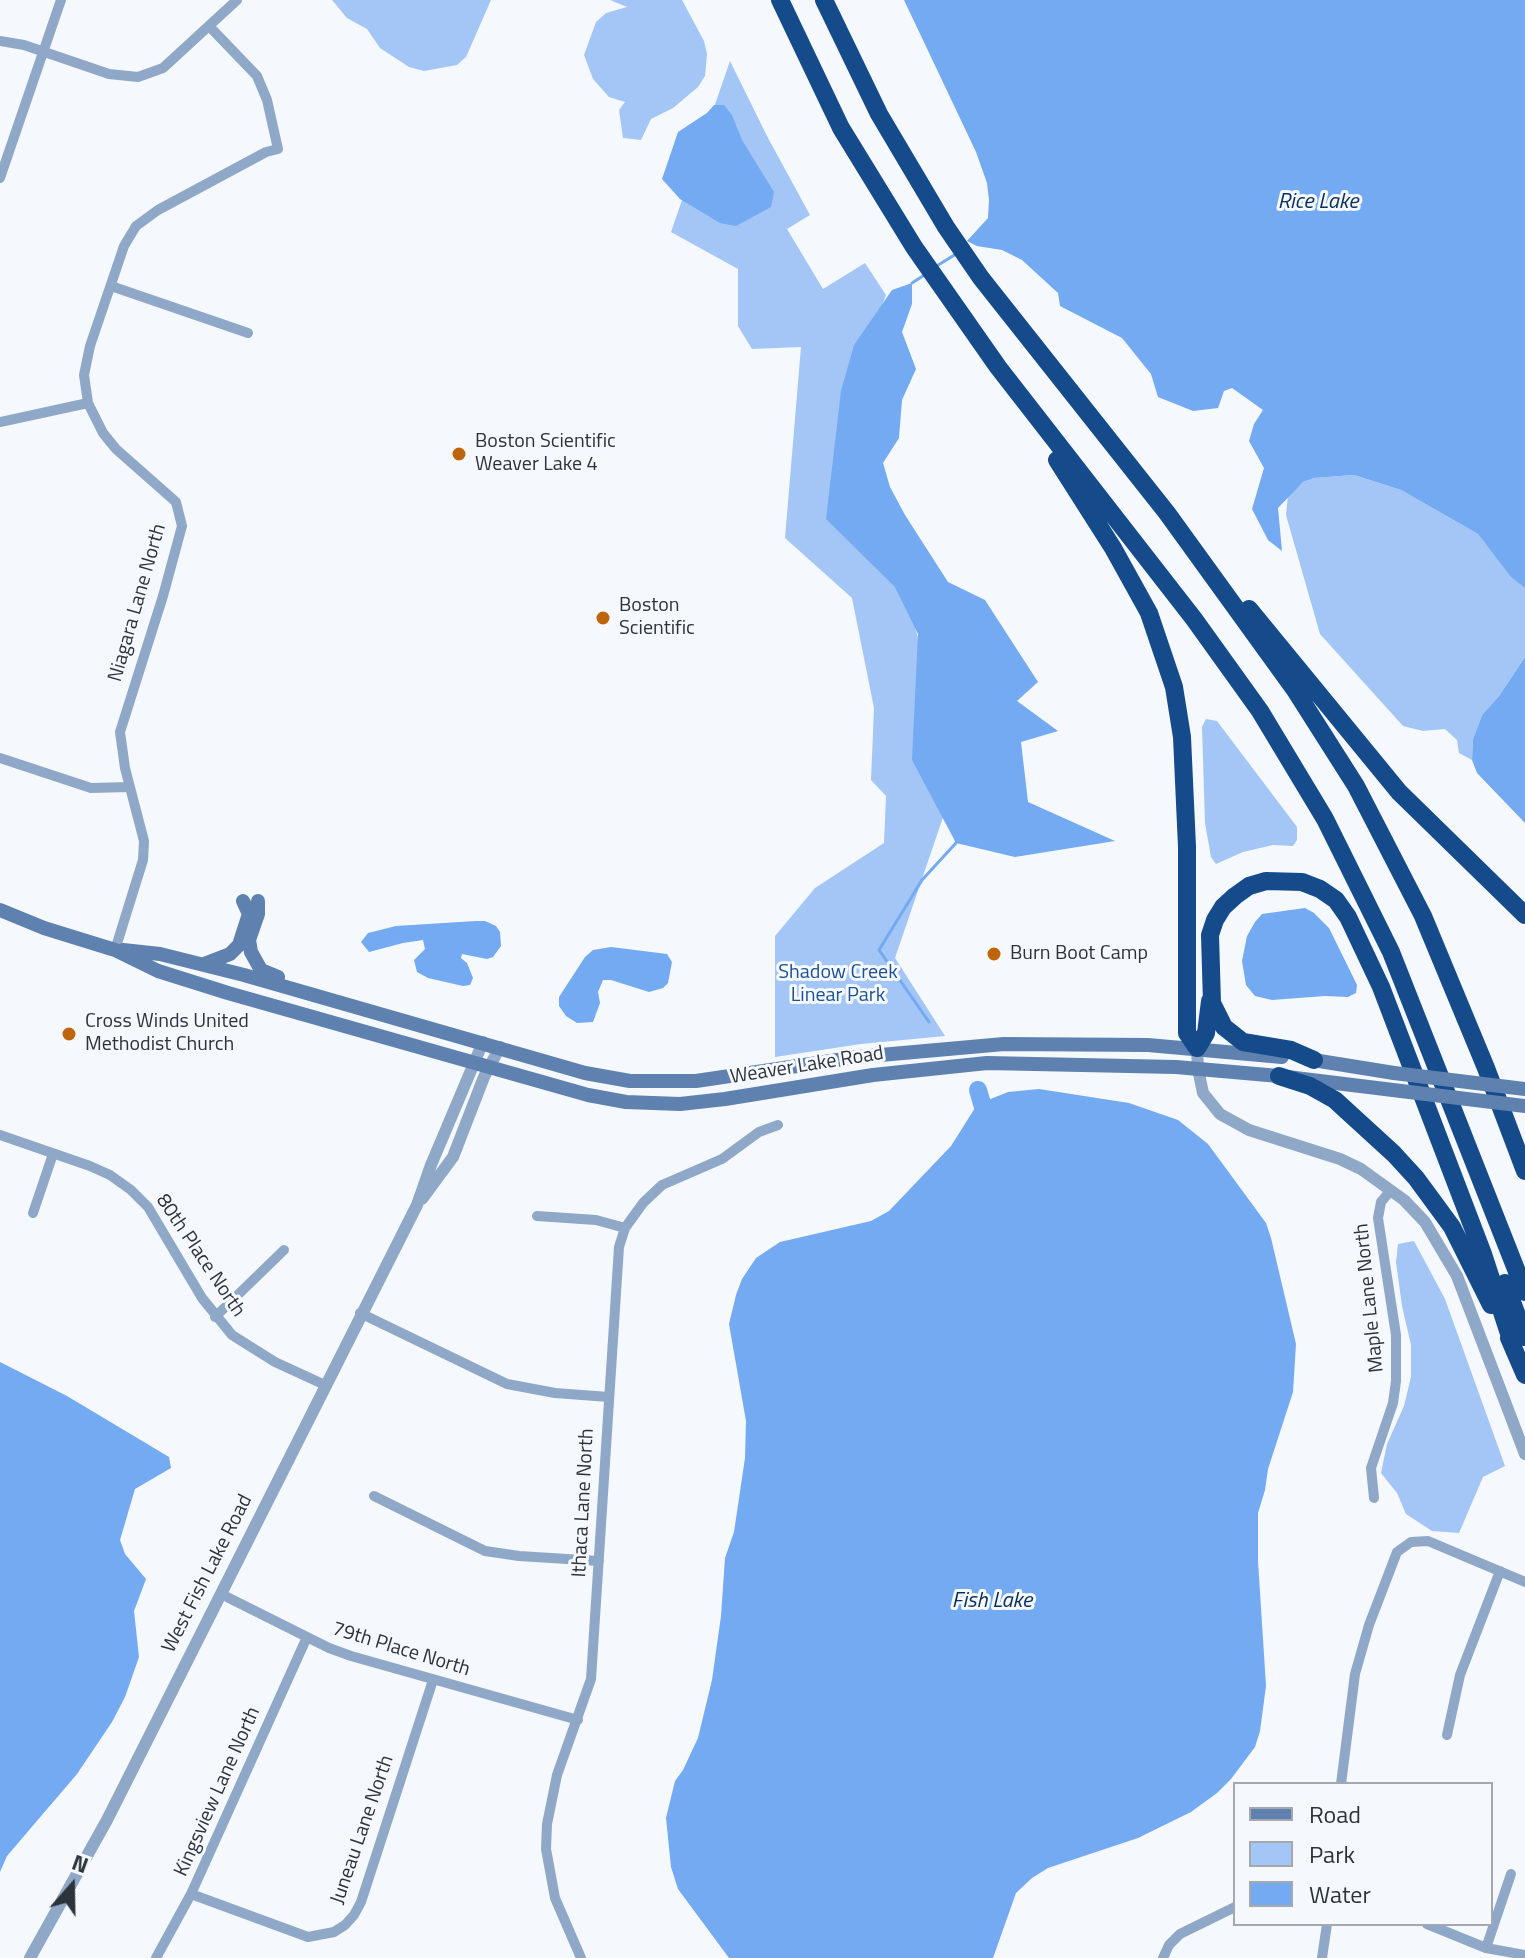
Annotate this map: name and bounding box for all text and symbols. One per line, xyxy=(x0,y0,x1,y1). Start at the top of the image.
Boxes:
water label: Rice Lake xyxy=(1278,190,1358,216)
place label: Boston Scientific Weaver Lake 4 xyxy=(475,430,616,477)
marker: Boston Scientific Weaver Lake 4 xyxy=(450,445,468,463)
street label: Niagara Lane North xyxy=(104,521,172,685)
place label: Boston Scientific xyxy=(619,594,695,641)
marker: Boston Scientific xyxy=(594,609,612,627)
place label: Burn Boot Camp xyxy=(1010,942,1148,966)
marker: Burn Boot Camp xyxy=(985,945,1003,963)
park label: Shadow Creek Linear Park xyxy=(778,961,898,1008)
place label: Cross Winds United Methodist Church xyxy=(85,1010,249,1057)
marker: Cross Winds United Methodist Church xyxy=(60,1025,78,1043)
street label: Weaver Lake Road xyxy=(729,1042,885,1090)
street label: 80th Place North xyxy=(150,1190,250,1322)
street label: Maple Lane North xyxy=(1350,1222,1390,1374)
street label: Ithaca Lane North xyxy=(568,1428,600,1578)
street label: West Fish Lake Road xyxy=(158,1491,258,1657)
water label: Fish Lake xyxy=(952,1589,1032,1615)
street label: 79th Place North xyxy=(329,1618,473,1682)
street label: Kingsview Lane North xyxy=(170,1703,266,1881)
street label: Juneau Lane North xyxy=(326,1752,400,1908)
legend xyxy=(1233,1782,1493,1926)
text: Road xyxy=(1309,1796,1361,1832)
text: Park xyxy=(1309,1836,1355,1872)
text: N xyxy=(67,1845,93,1882)
north arrow xyxy=(32,1846,112,1926)
text: Water xyxy=(1309,1876,1371,1912)

